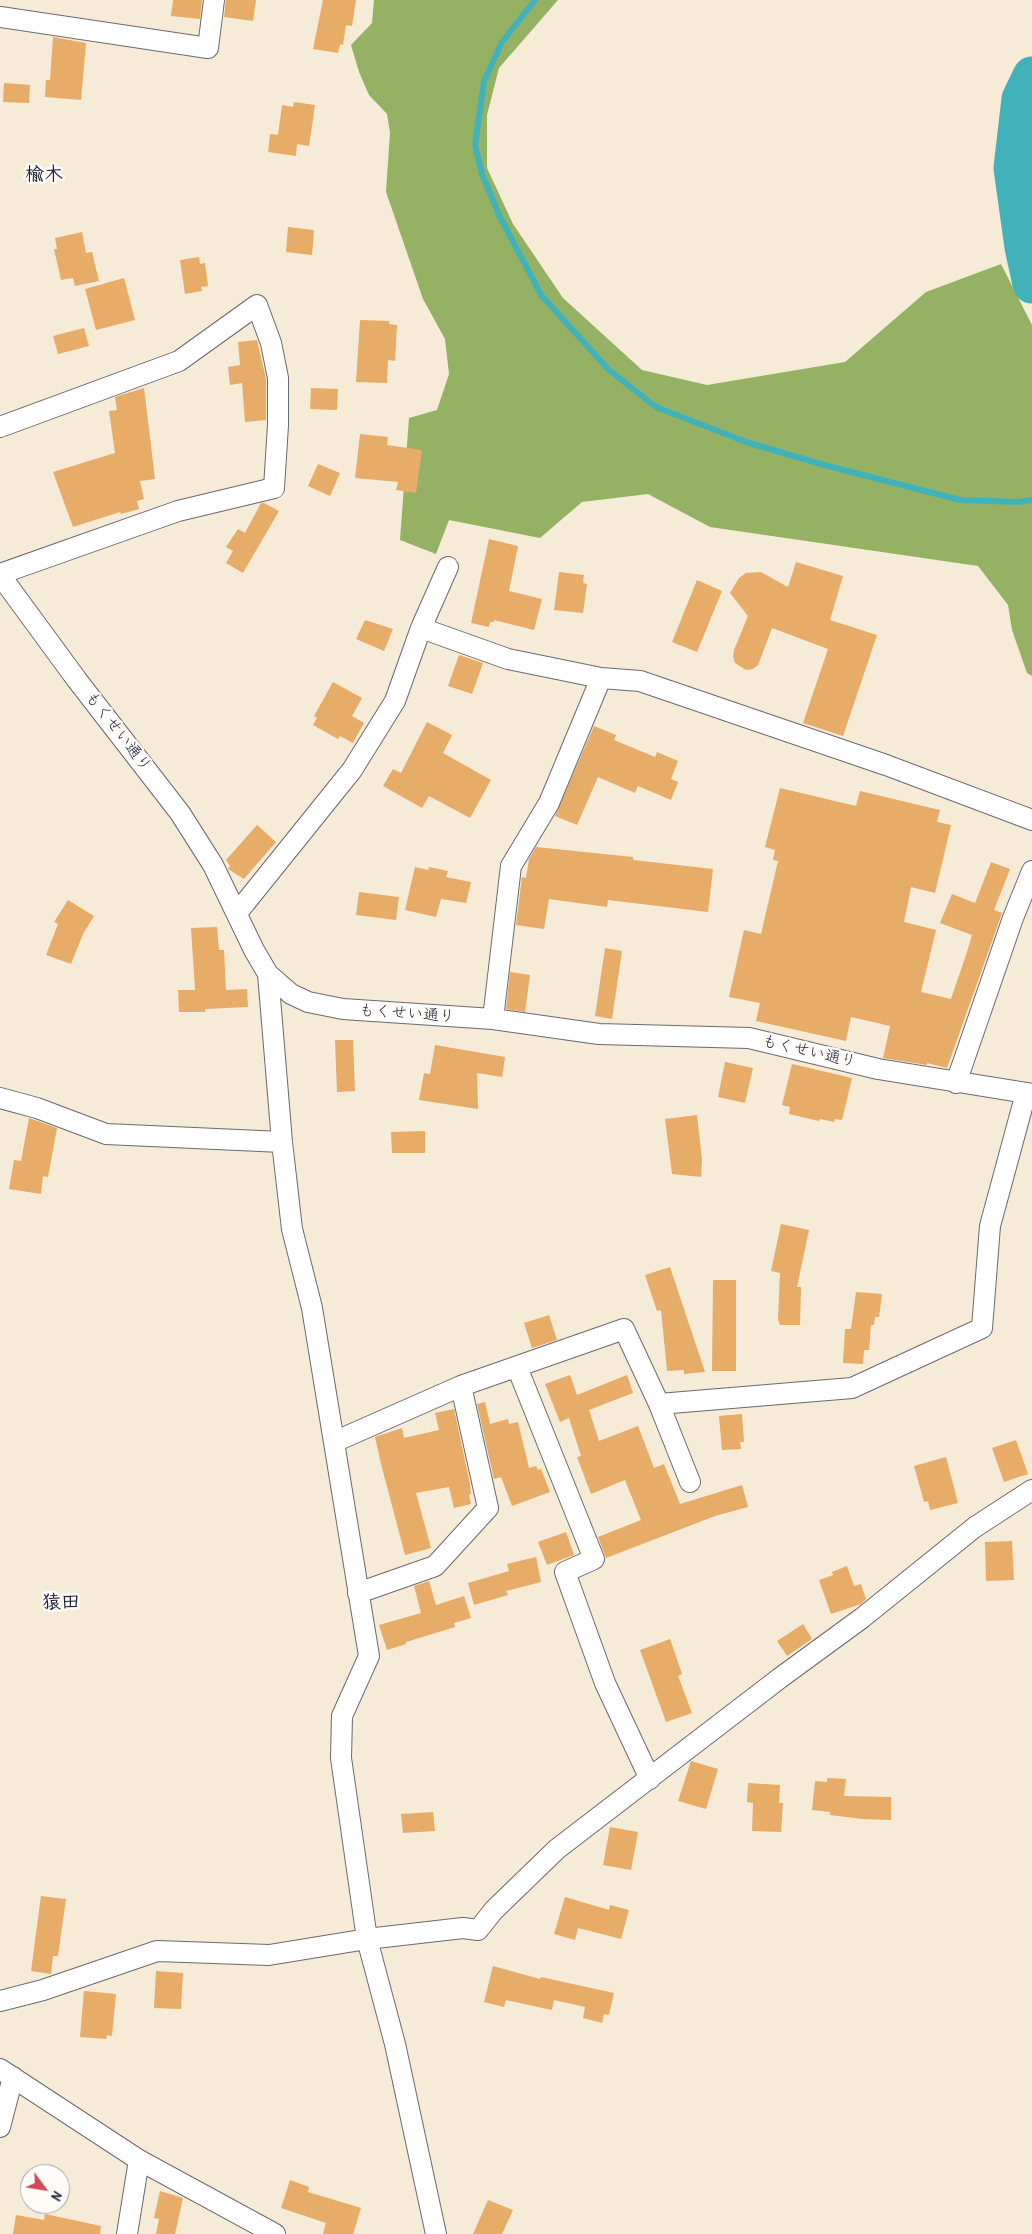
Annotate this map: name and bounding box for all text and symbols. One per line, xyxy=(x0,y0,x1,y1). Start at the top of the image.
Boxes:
district label: 楡木 xyxy=(25,164,63,186)
street label: もくせい通り xyxy=(81,688,155,776)
street label: もくせい通り xyxy=(358,1001,456,1027)
street label: もくせい通り xyxy=(760,1032,858,1072)
district label: 猿田 xyxy=(42,1592,80,1614)
north arrow xyxy=(20,2164,70,2214)
text: N xyxy=(47,2188,67,2205)

